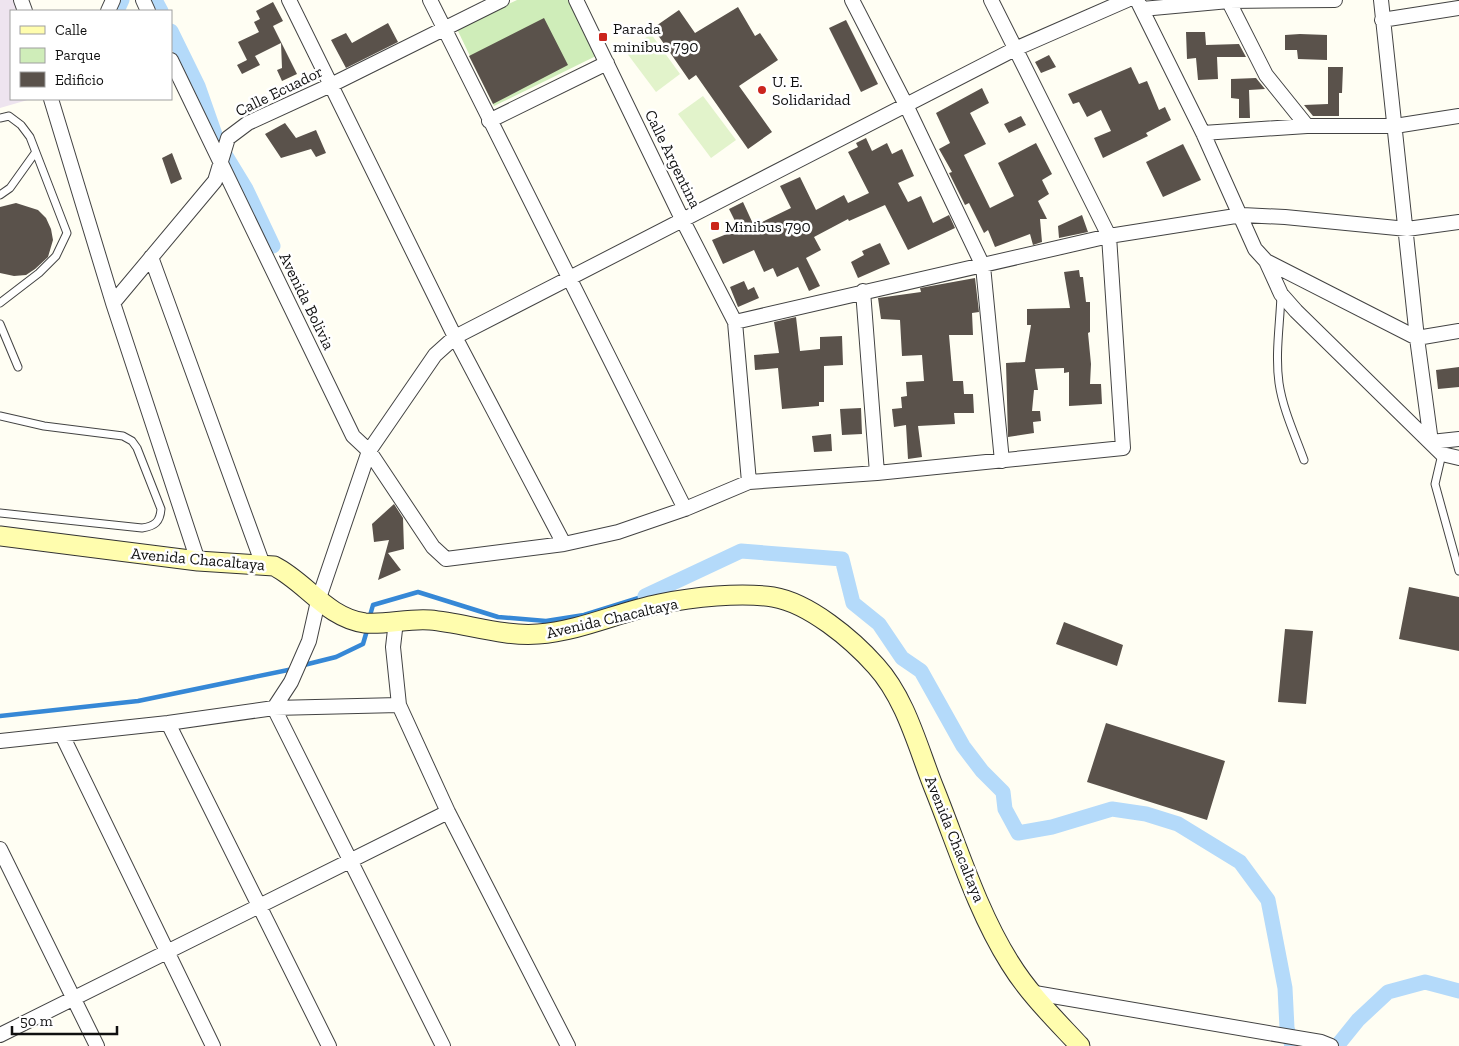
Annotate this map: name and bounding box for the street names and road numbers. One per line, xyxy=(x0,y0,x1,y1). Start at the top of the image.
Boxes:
street label: Calle Ecuador xyxy=(232,62,326,120)
street label: Calle Argentina xyxy=(641,107,705,212)
street label: Avenida Bolivia xyxy=(275,249,339,353)
street label: Avenida Chacaltaya xyxy=(130,544,266,574)
street label: Avenida Chacaltaya xyxy=(544,594,680,642)
street label: Avenida Chacaltaya xyxy=(921,773,989,905)

